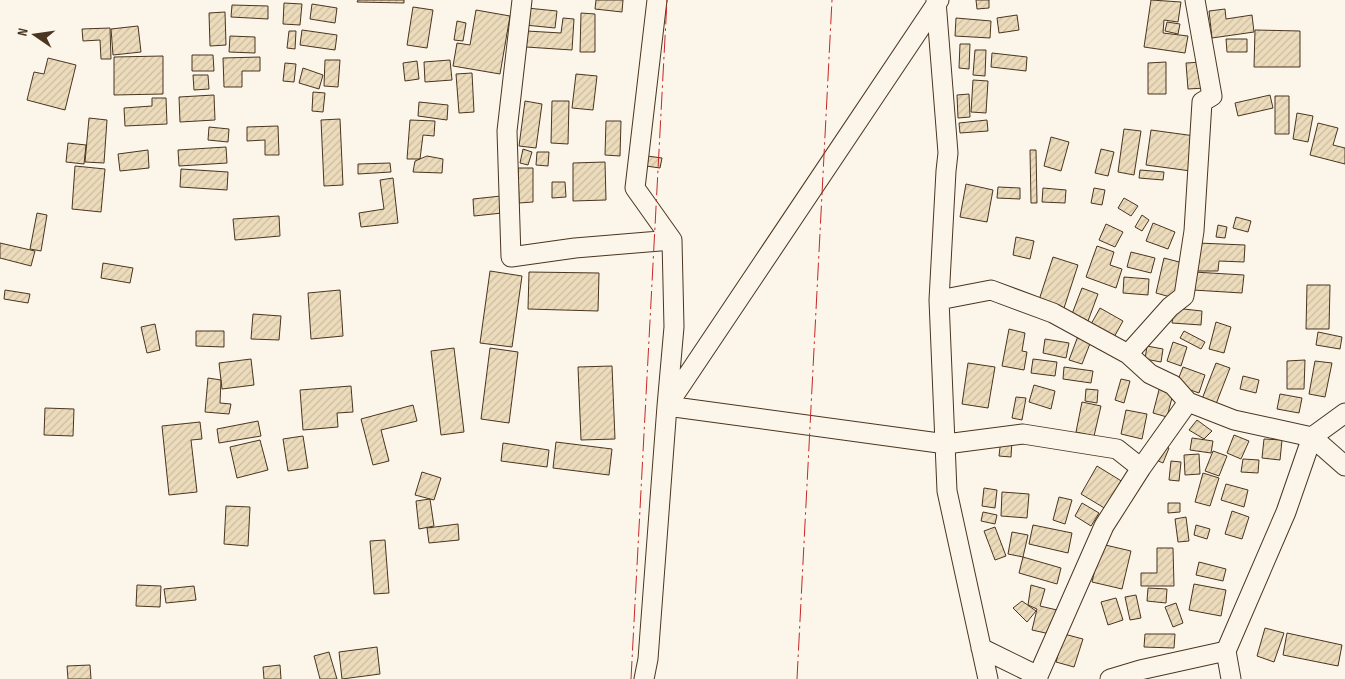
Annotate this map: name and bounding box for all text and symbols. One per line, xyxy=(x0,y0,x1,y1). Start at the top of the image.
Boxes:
north arrow xyxy=(10,10,60,60)
text: N xyxy=(14,27,32,38)

